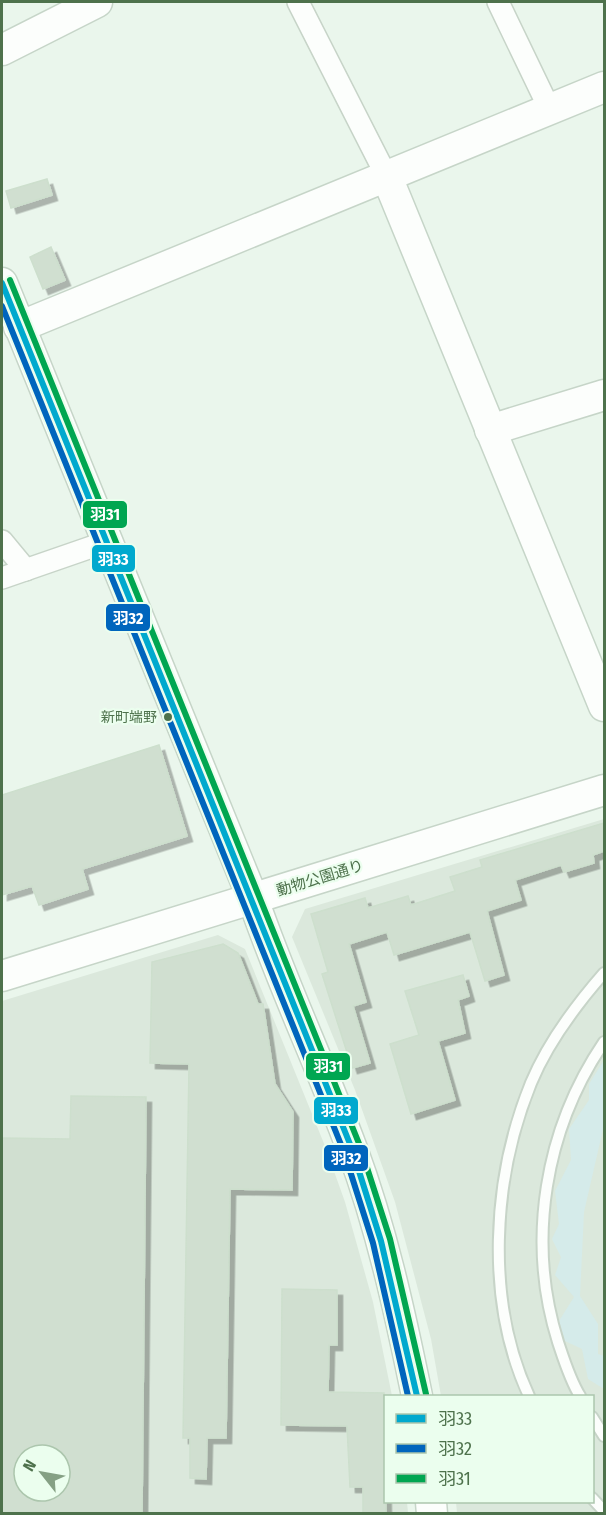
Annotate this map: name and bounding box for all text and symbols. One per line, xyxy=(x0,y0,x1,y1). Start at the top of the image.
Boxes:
line badge: 羽31 xyxy=(82,500,128,529)
text: 羽31 xyxy=(90,505,120,524)
line badge: 羽33 xyxy=(91,544,136,573)
text: 羽33 xyxy=(97,550,129,569)
line badge: 羽32 xyxy=(105,603,151,632)
text: 羽32 xyxy=(113,609,144,628)
place label: 新町端野 xyxy=(101,709,157,726)
marker: 新町端野 xyxy=(162,711,174,723)
street label: 動物公園通り xyxy=(274,856,366,900)
line badge: 羽31 xyxy=(305,1052,351,1081)
text: 羽31 xyxy=(313,1057,343,1076)
line badge: 羽33 xyxy=(313,1096,359,1125)
text: 羽33 xyxy=(320,1101,352,1120)
line badge: 羽32 xyxy=(323,1144,369,1172)
text: 羽32 xyxy=(331,1149,362,1168)
legend xyxy=(384,1395,594,1503)
text: 羽33 xyxy=(438,1408,472,1430)
text: 羽32 xyxy=(438,1438,472,1460)
north arrow xyxy=(12,1443,72,1503)
text: N xyxy=(19,1457,40,1475)
text: 羽31 xyxy=(438,1468,471,1490)

